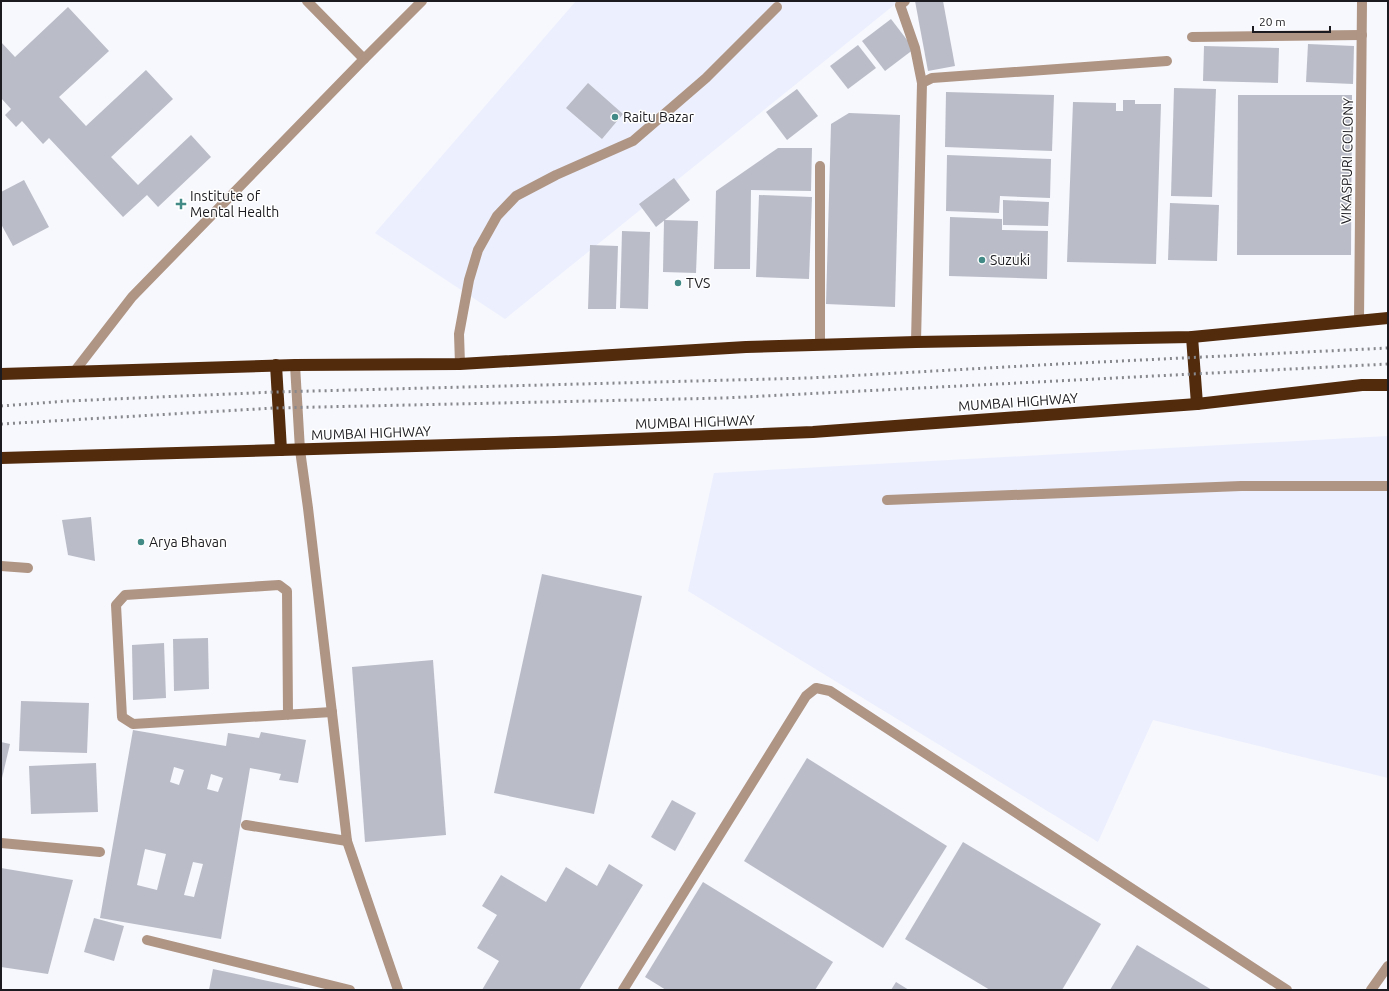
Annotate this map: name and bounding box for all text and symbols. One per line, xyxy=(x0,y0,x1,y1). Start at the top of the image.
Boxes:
scale bar xyxy=(1253,8,1330,34)
text: 20 m xyxy=(1259,15,1286,28)
street label: VIKASPURI COLONY xyxy=(1338,98,1356,224)
place label: Raitu Bazar xyxy=(623,109,695,125)
marker: Raitu Bazar xyxy=(610,112,620,122)
place label: Institute of Mental Health xyxy=(190,188,279,220)
marker: Institute of Mental Health xyxy=(175,198,187,210)
place label: Suzuki xyxy=(990,252,1030,268)
marker: Suzuki xyxy=(977,255,987,265)
place label: TVS xyxy=(686,275,710,291)
marker: TVS xyxy=(673,278,683,288)
street label: MUMBAI HIGHWAY xyxy=(958,390,1078,414)
street label: MUMBAI HIGHWAY xyxy=(635,412,755,432)
street label: MUMBAI HIGHWAY xyxy=(311,423,431,443)
place label: Arya Bhavan xyxy=(149,534,227,550)
marker: Arya Bhavan xyxy=(136,537,146,547)

